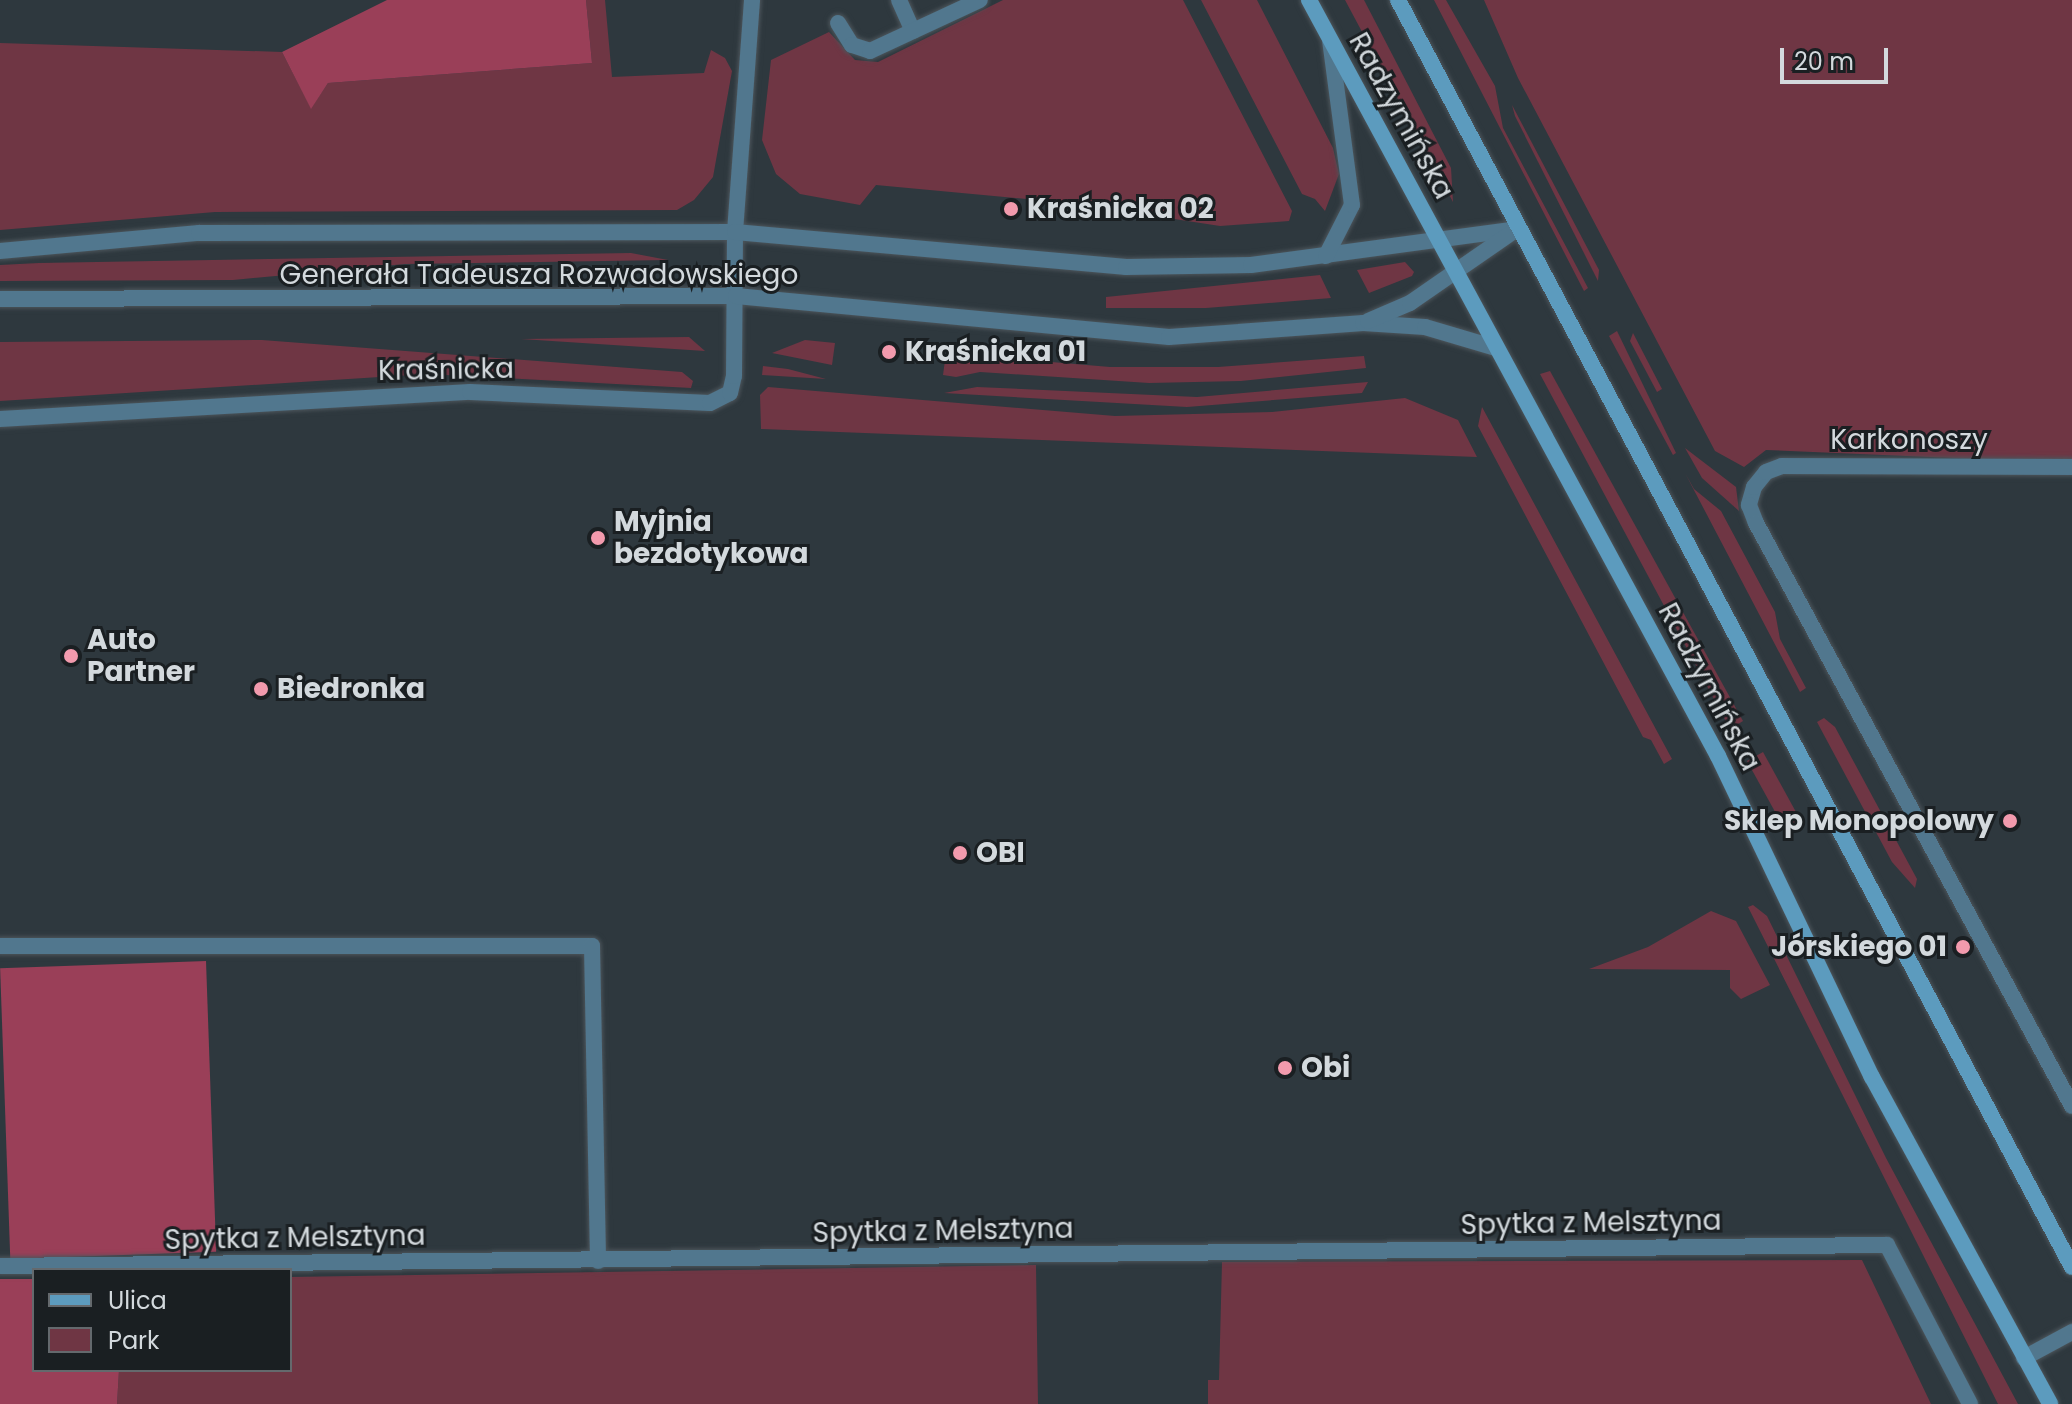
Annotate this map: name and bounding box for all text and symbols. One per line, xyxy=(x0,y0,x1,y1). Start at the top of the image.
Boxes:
street label: Radzymińska xyxy=(1341,27,1461,205)
scale bar xyxy=(1784,32,1892,82)
text: 20 m xyxy=(1794,45,1854,78)
place label: Kraśnicka 02 xyxy=(1027,192,1214,226)
marker: Kraśnicka 02 xyxy=(1002,200,1020,218)
street label: Generała Tadeusza Rozwadowskiego xyxy=(280,258,798,292)
place label: Kraśnicka 01 xyxy=(905,335,1086,369)
marker: Kraśnicka 01 xyxy=(880,343,898,361)
street label: Kraśnicka xyxy=(378,352,514,388)
street label: Karkonoszy xyxy=(1830,423,1988,457)
place label: Myjnia bezdotykowa xyxy=(614,505,808,571)
marker: Myjnia bezdotykowa xyxy=(589,529,607,547)
street label: Radzymińska xyxy=(1651,597,1767,777)
place label: Auto Partner xyxy=(87,623,195,689)
marker: Auto Partner xyxy=(62,647,80,665)
place label: Biedronka xyxy=(277,672,425,706)
marker: Biedronka xyxy=(252,680,270,698)
place label: Sklep Monopolowy xyxy=(1724,804,1994,838)
marker: Sklep Monopolowy xyxy=(2001,812,2019,830)
place label: OBI xyxy=(976,836,1025,870)
marker: OBI xyxy=(951,844,969,862)
place label: Jórskiego 01 xyxy=(1771,930,1947,964)
marker: Jórskiego 01 xyxy=(1954,938,1972,956)
place label: Obi xyxy=(1301,1051,1350,1085)
marker: Obi xyxy=(1276,1059,1294,1077)
street label: Spytka z Melsztyna xyxy=(1460,1204,1722,1242)
street label: Spytka z Melsztyna xyxy=(812,1212,1074,1250)
street label: Spytka z Melsztyna xyxy=(164,1219,426,1257)
legend xyxy=(32,1268,292,1372)
text: Ulica xyxy=(108,1284,167,1317)
text: Park xyxy=(108,1324,159,1357)

